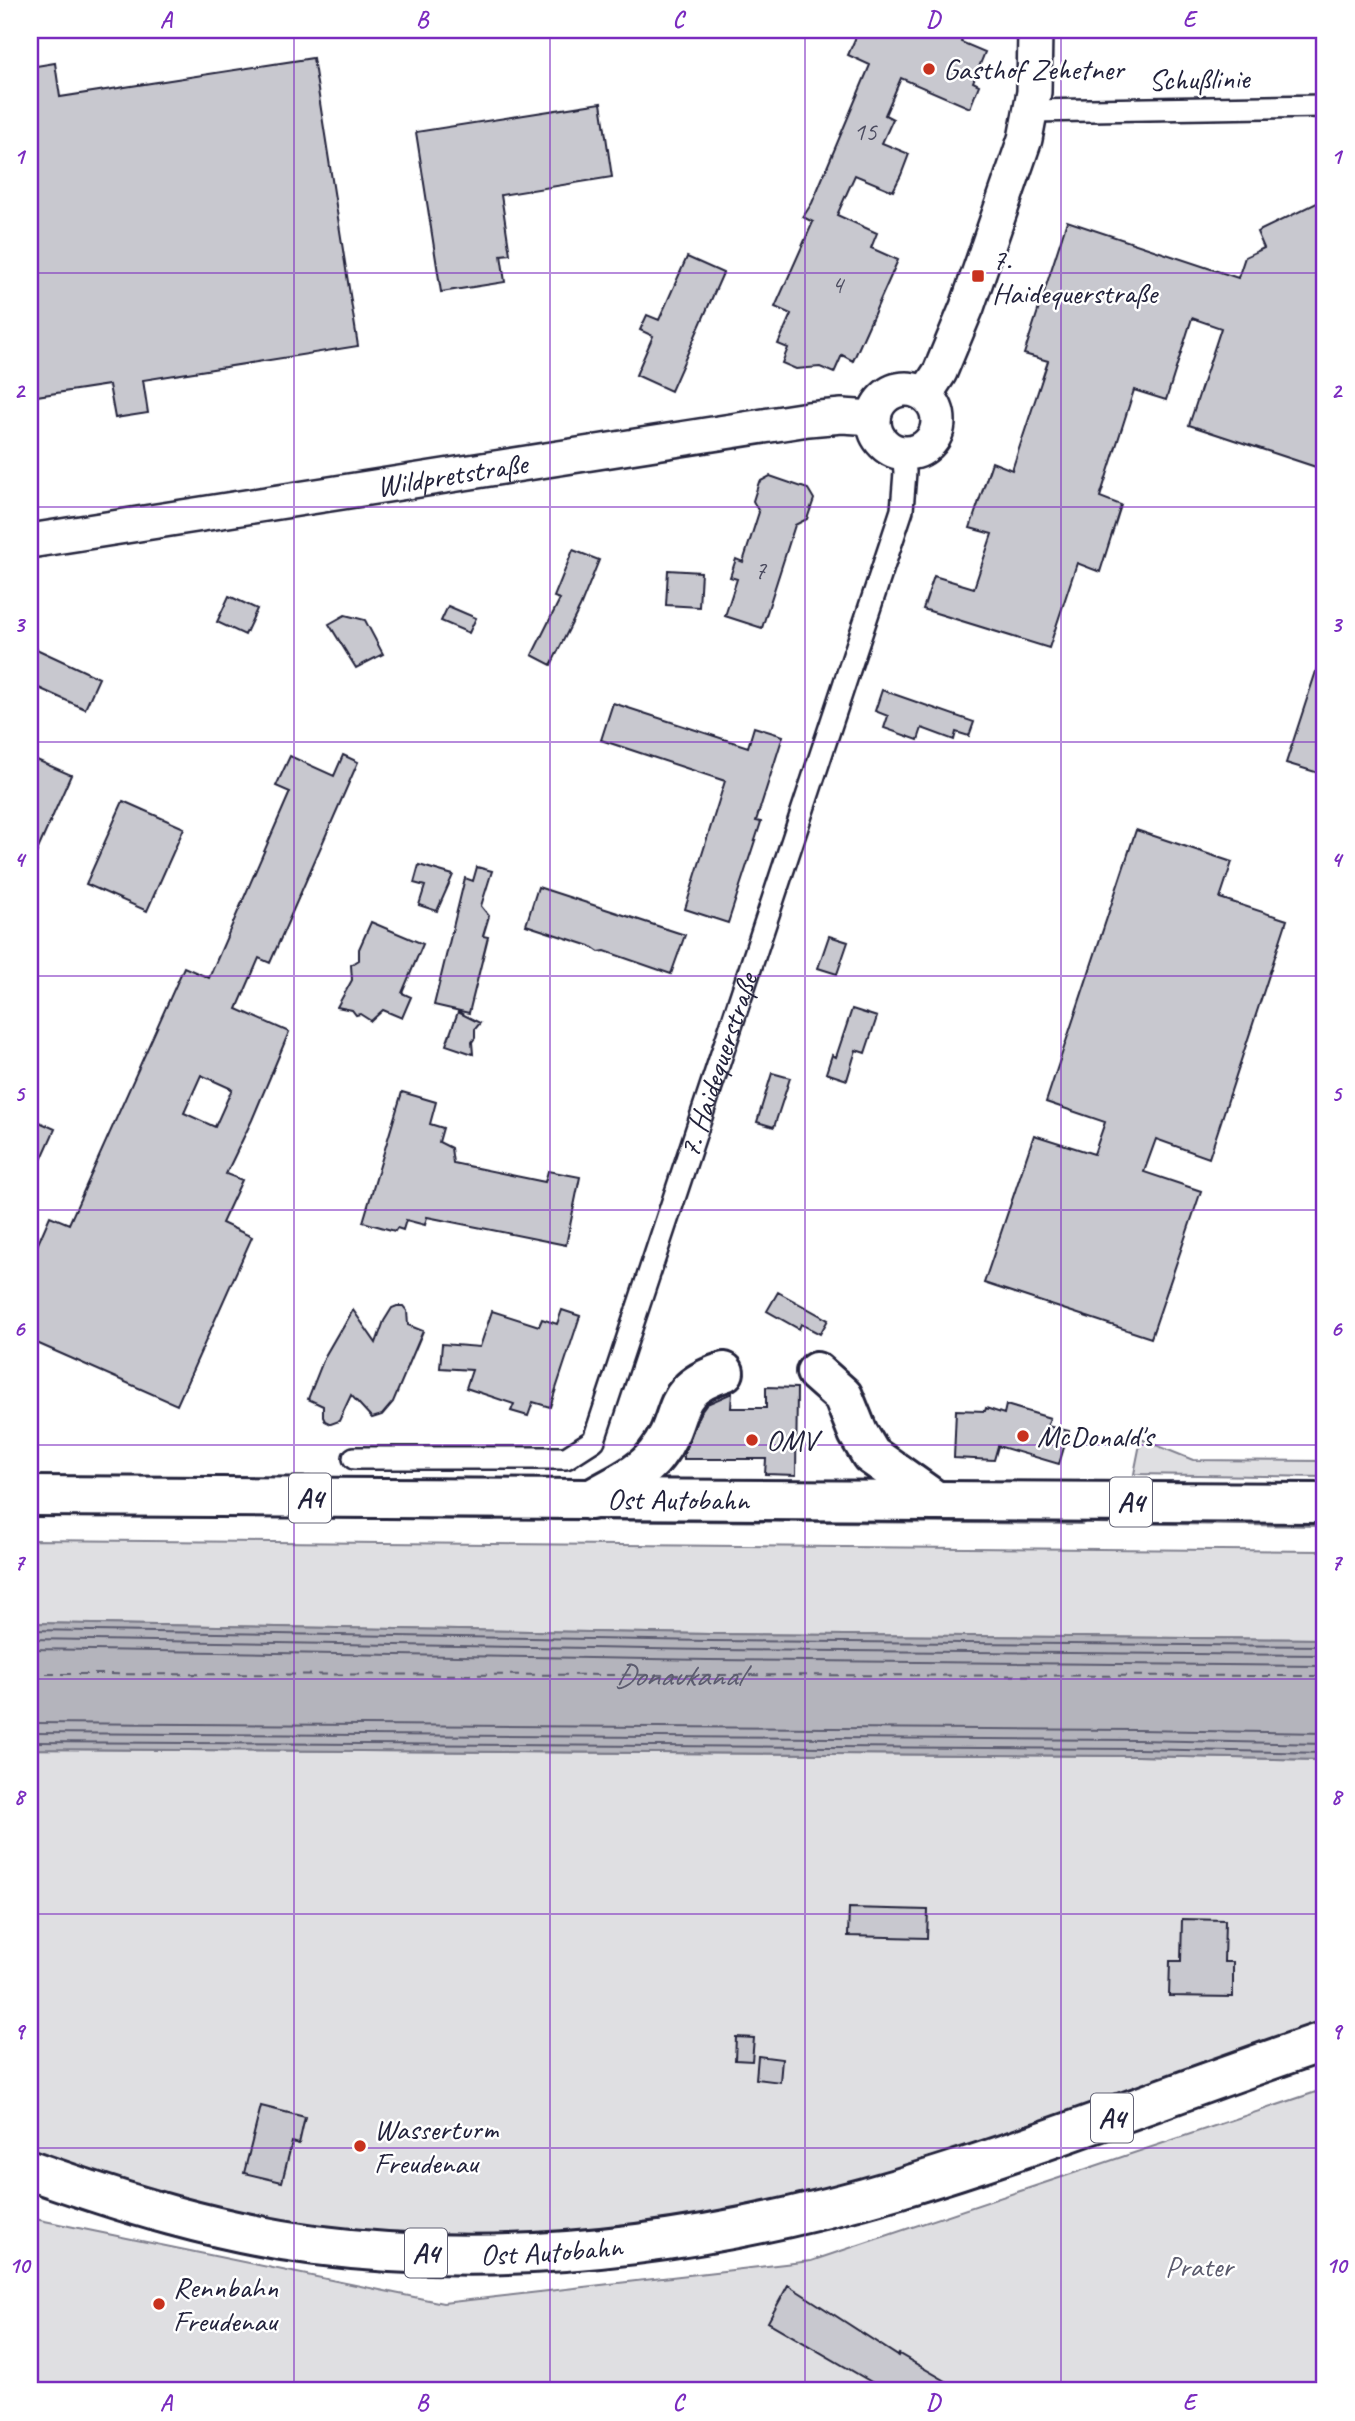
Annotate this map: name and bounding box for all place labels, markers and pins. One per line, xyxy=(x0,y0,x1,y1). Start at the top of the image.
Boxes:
place label: Gasthof Zehetner xyxy=(943,50,1126,88)
marker: Gasthof Zehetner xyxy=(921,61,937,77)
place label: 7. Haidequerstraße xyxy=(992,240,1159,312)
marker: 7. Haidequerstraße xyxy=(970,268,986,284)
place label: McDonald's xyxy=(1037,1417,1156,1455)
place label: OMV xyxy=(766,1421,823,1459)
marker: McDonald's xyxy=(1015,1428,1031,1444)
marker: OMV xyxy=(744,1432,760,1448)
place label: Wasserturm Freudenau xyxy=(374,2110,500,2182)
marker: Wasserturm Freudenau xyxy=(352,2138,368,2154)
place label: Rennbahn Freudenau xyxy=(173,2268,279,2340)
marker: Rennbahn Freudenau xyxy=(151,2296,167,2312)

